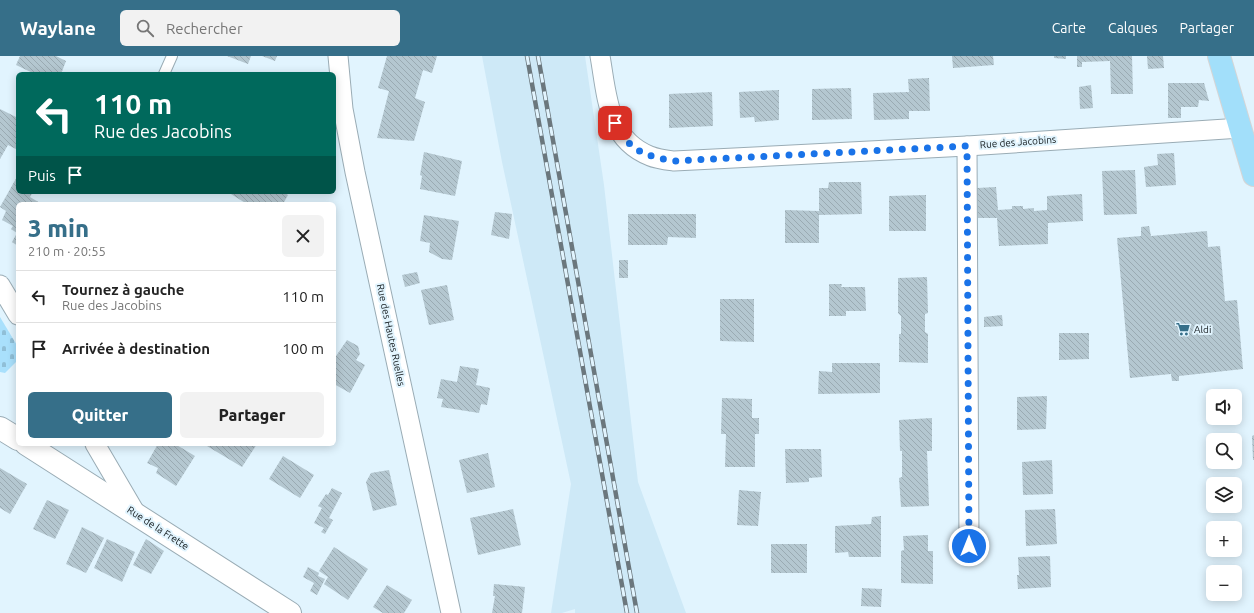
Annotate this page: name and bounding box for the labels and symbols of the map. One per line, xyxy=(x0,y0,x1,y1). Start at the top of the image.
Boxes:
pin xyxy=(598,106,632,140)
street label: Rue des Jacobins xyxy=(979,134,1057,150)
street label: Rue des Hautes Ruelles xyxy=(375,283,407,387)
supermarket icon: Aldi xyxy=(1175,321,1191,337)
place label: Aldi xyxy=(1194,324,1211,335)
street label: Rue de la Frette xyxy=(125,504,191,552)
position arrow xyxy=(948,525,990,567)

